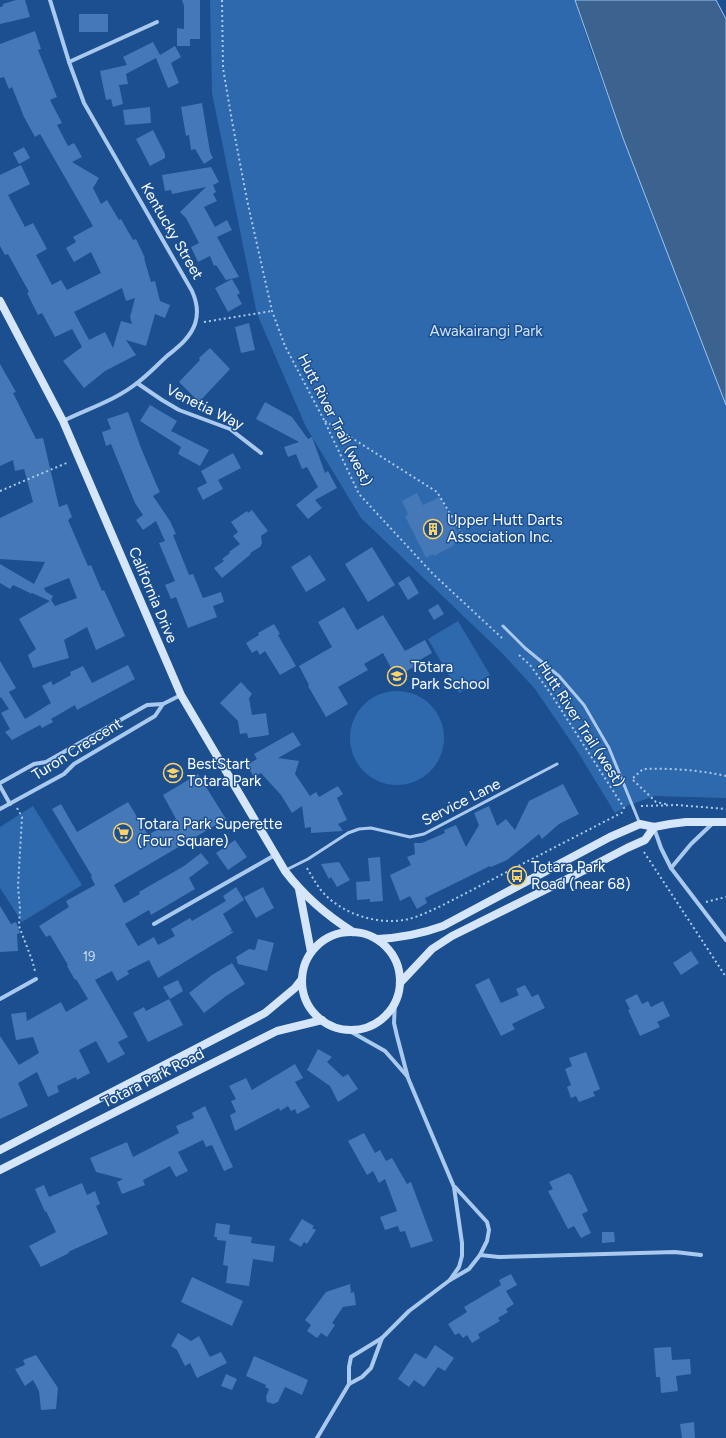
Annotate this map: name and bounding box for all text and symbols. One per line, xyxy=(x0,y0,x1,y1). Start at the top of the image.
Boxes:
street label: Kentucky Street xyxy=(137,179,207,283)
park label: Awakairangi Park xyxy=(429,322,543,340)
street label: Hutt River Trail (west) xyxy=(294,351,376,489)
street label: Venetia Way xyxy=(163,380,247,434)
place label: Upper Hutt Darts Association Inc. xyxy=(447,511,563,546)
building icon: Upper Hutt Darts Association Inc. xyxy=(422,518,444,540)
street label: California Drive xyxy=(125,544,181,646)
place label: Tōtara Park School xyxy=(411,658,490,693)
street label: Hutt River Trail (west) xyxy=(534,658,628,790)
school or university icon: Tōtara Park School xyxy=(386,665,408,687)
street label: Turon Crescent xyxy=(28,714,126,784)
place label: BestStart Totara Park xyxy=(187,755,262,790)
school or university icon: BestStart Totara Park xyxy=(162,762,184,784)
street label: Service Lane xyxy=(419,775,503,829)
place label: Totara Park Superette (Four Square) xyxy=(137,815,282,850)
supermarket icon: Totara Park Superette (Four Square) xyxy=(112,822,134,844)
place label: Totara Park Road (near 68) xyxy=(531,858,630,893)
bus stop icon: Totara Park Road (near 68) xyxy=(506,865,528,887)
house number: 19 xyxy=(83,949,95,964)
street label: Totara Park Road xyxy=(99,1044,207,1112)

